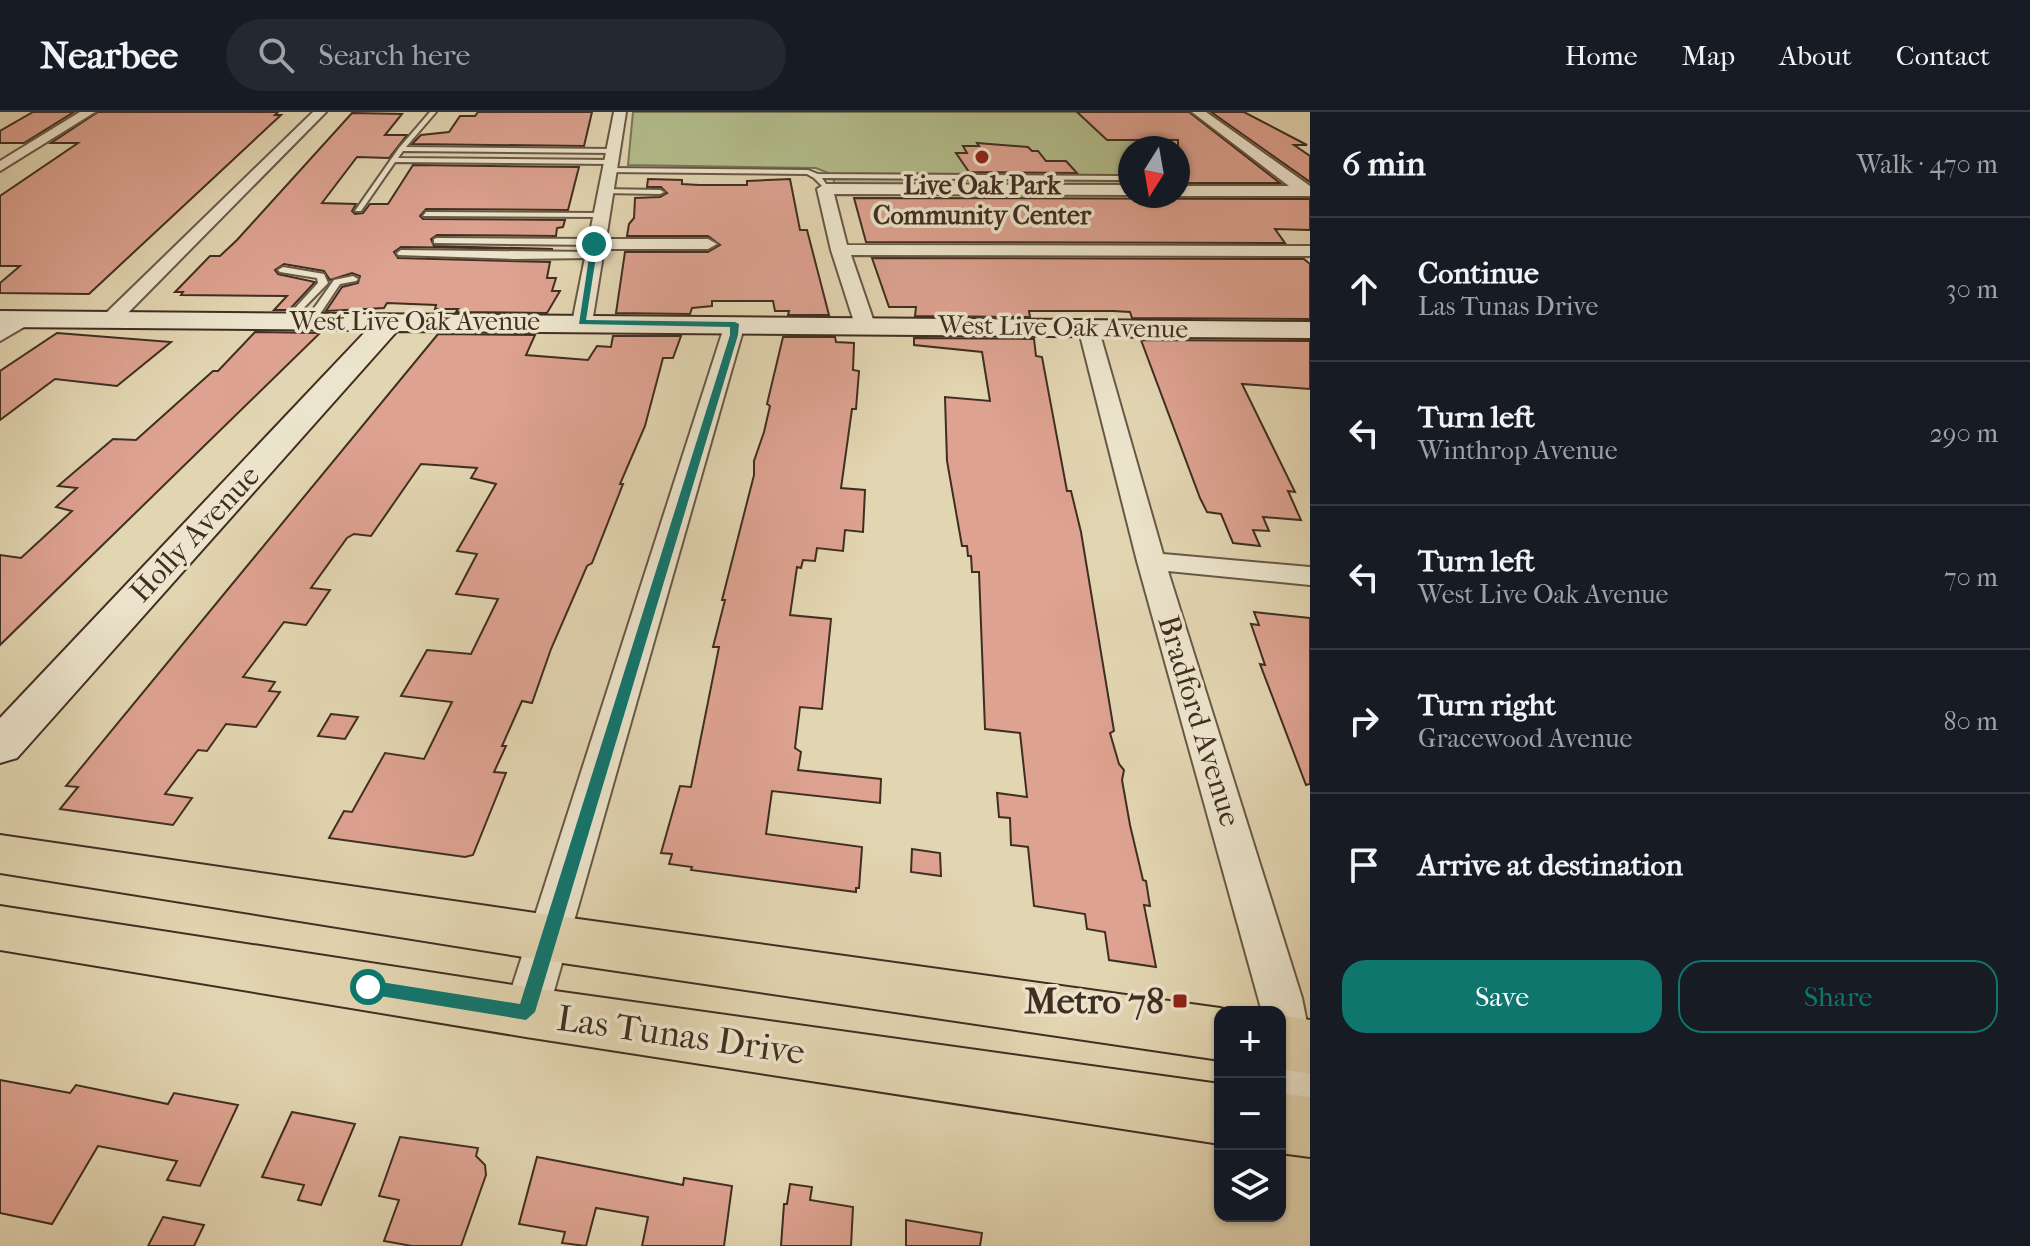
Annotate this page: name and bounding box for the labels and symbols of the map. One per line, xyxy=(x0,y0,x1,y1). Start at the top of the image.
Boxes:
north arrow xyxy=(1118,136,1190,208)
marker: Live Oak Park Community Center xyxy=(973,148,991,166)
place label: Live Oak Park Community Center xyxy=(873,170,1092,231)
route end xyxy=(576,226,612,262)
street label: West Live Oak Avenue xyxy=(289,306,540,337)
street label: West Live Oak Avenue xyxy=(937,309,1189,345)
street label: Holly Avenue xyxy=(123,458,267,609)
street label: Bradford Avenue xyxy=(1150,611,1248,831)
route start xyxy=(350,969,386,1005)
place label: Metro 78 xyxy=(1024,980,1164,1022)
marker: Metro 78 xyxy=(1171,992,1189,1010)
street label: Las Tunas Drive xyxy=(554,997,808,1073)

